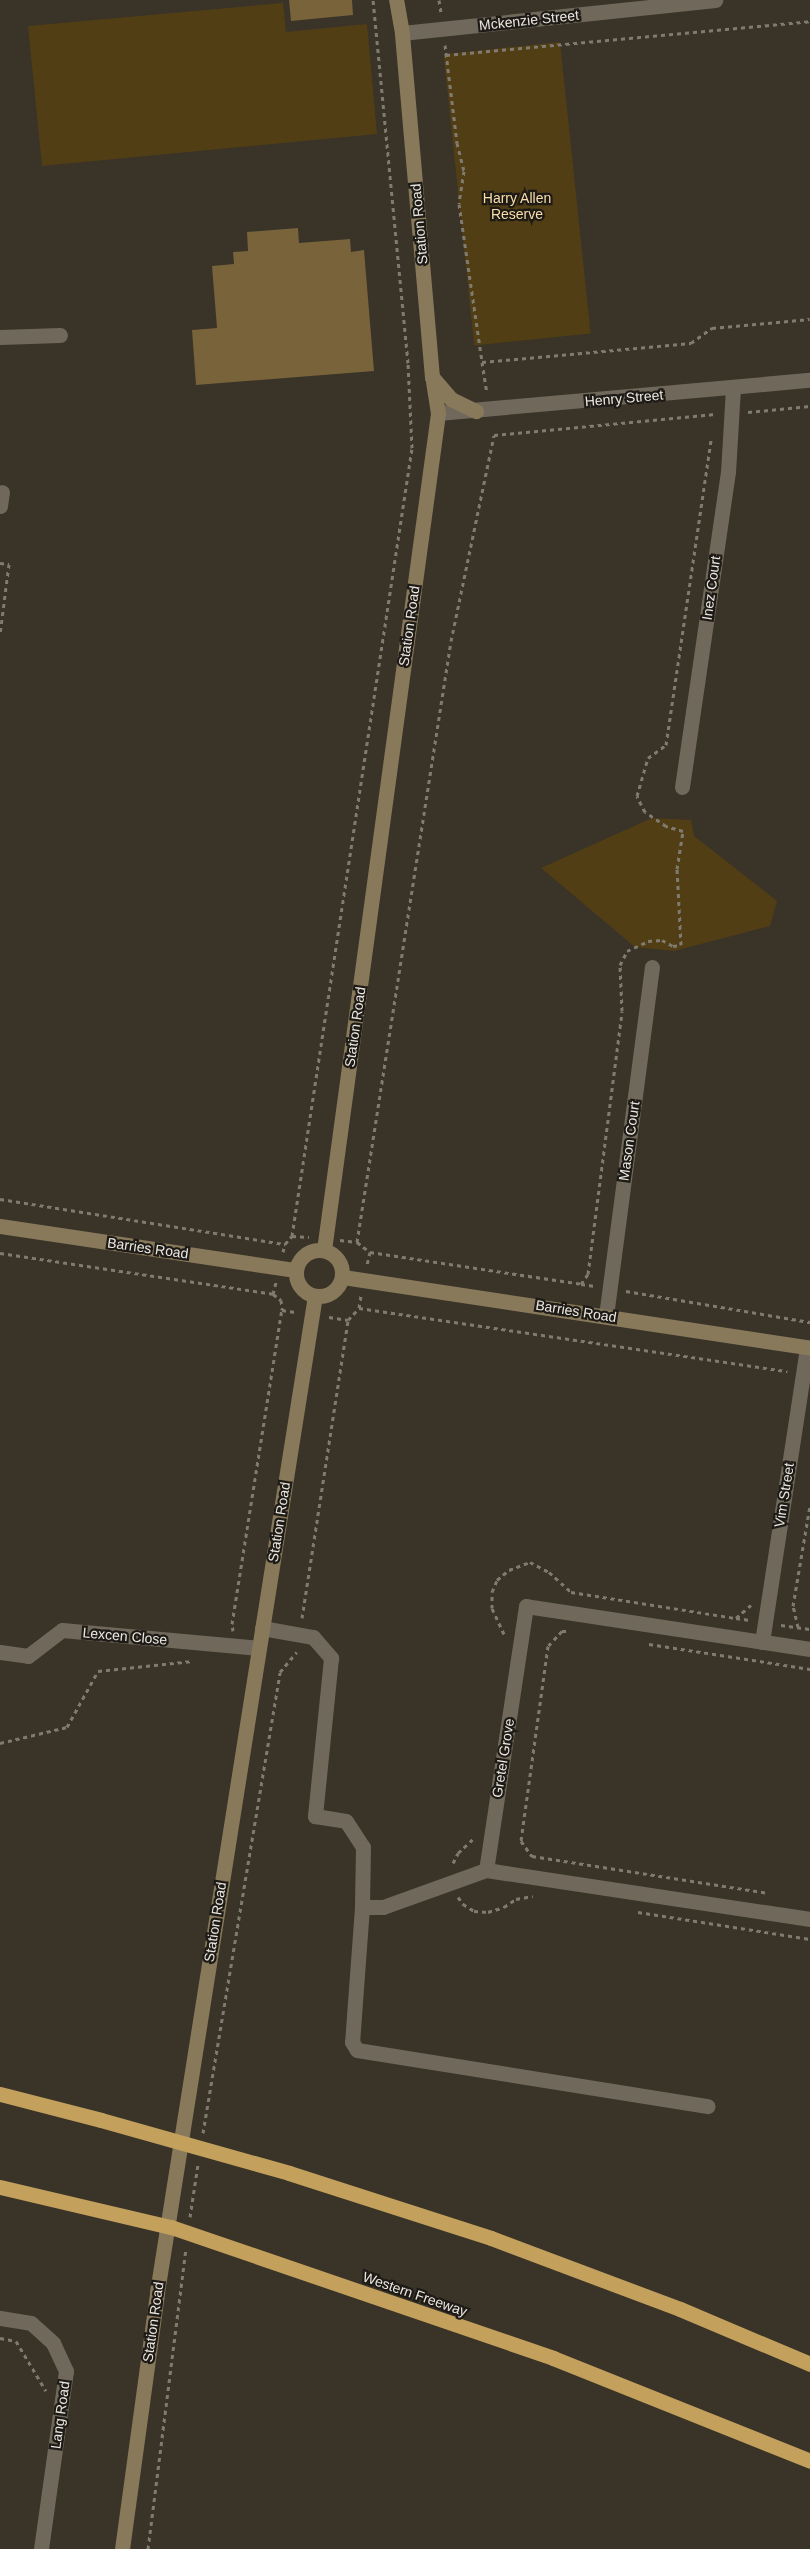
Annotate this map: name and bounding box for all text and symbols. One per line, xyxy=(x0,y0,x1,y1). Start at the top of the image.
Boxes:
street label: Mckenzie Street xyxy=(478,6,580,34)
street label: Station Road xyxy=(407,183,431,265)
park label: Harry Allen Reserve xyxy=(482,190,552,222)
street label: Henry Street xyxy=(584,386,664,410)
street label: Inez Court xyxy=(698,555,724,621)
street label: Station Road xyxy=(395,585,423,667)
street label: Station Road xyxy=(341,986,369,1068)
street label: Mason Court xyxy=(615,1100,643,1182)
street label: Barries Road xyxy=(106,1234,190,1262)
street label: Barries Road xyxy=(534,1296,618,1326)
street label: Vim Street xyxy=(771,1462,797,1528)
street label: Station Road xyxy=(264,1481,294,1563)
street label: Lexcen Close xyxy=(82,1624,168,1648)
street label: Gretel Grove xyxy=(488,1717,518,1799)
street label: Station Road xyxy=(200,1881,230,1963)
street label: Western Freeway xyxy=(361,2268,469,2320)
street label: Station Road xyxy=(139,2281,167,2363)
street label: Lang Road xyxy=(47,2380,73,2450)

